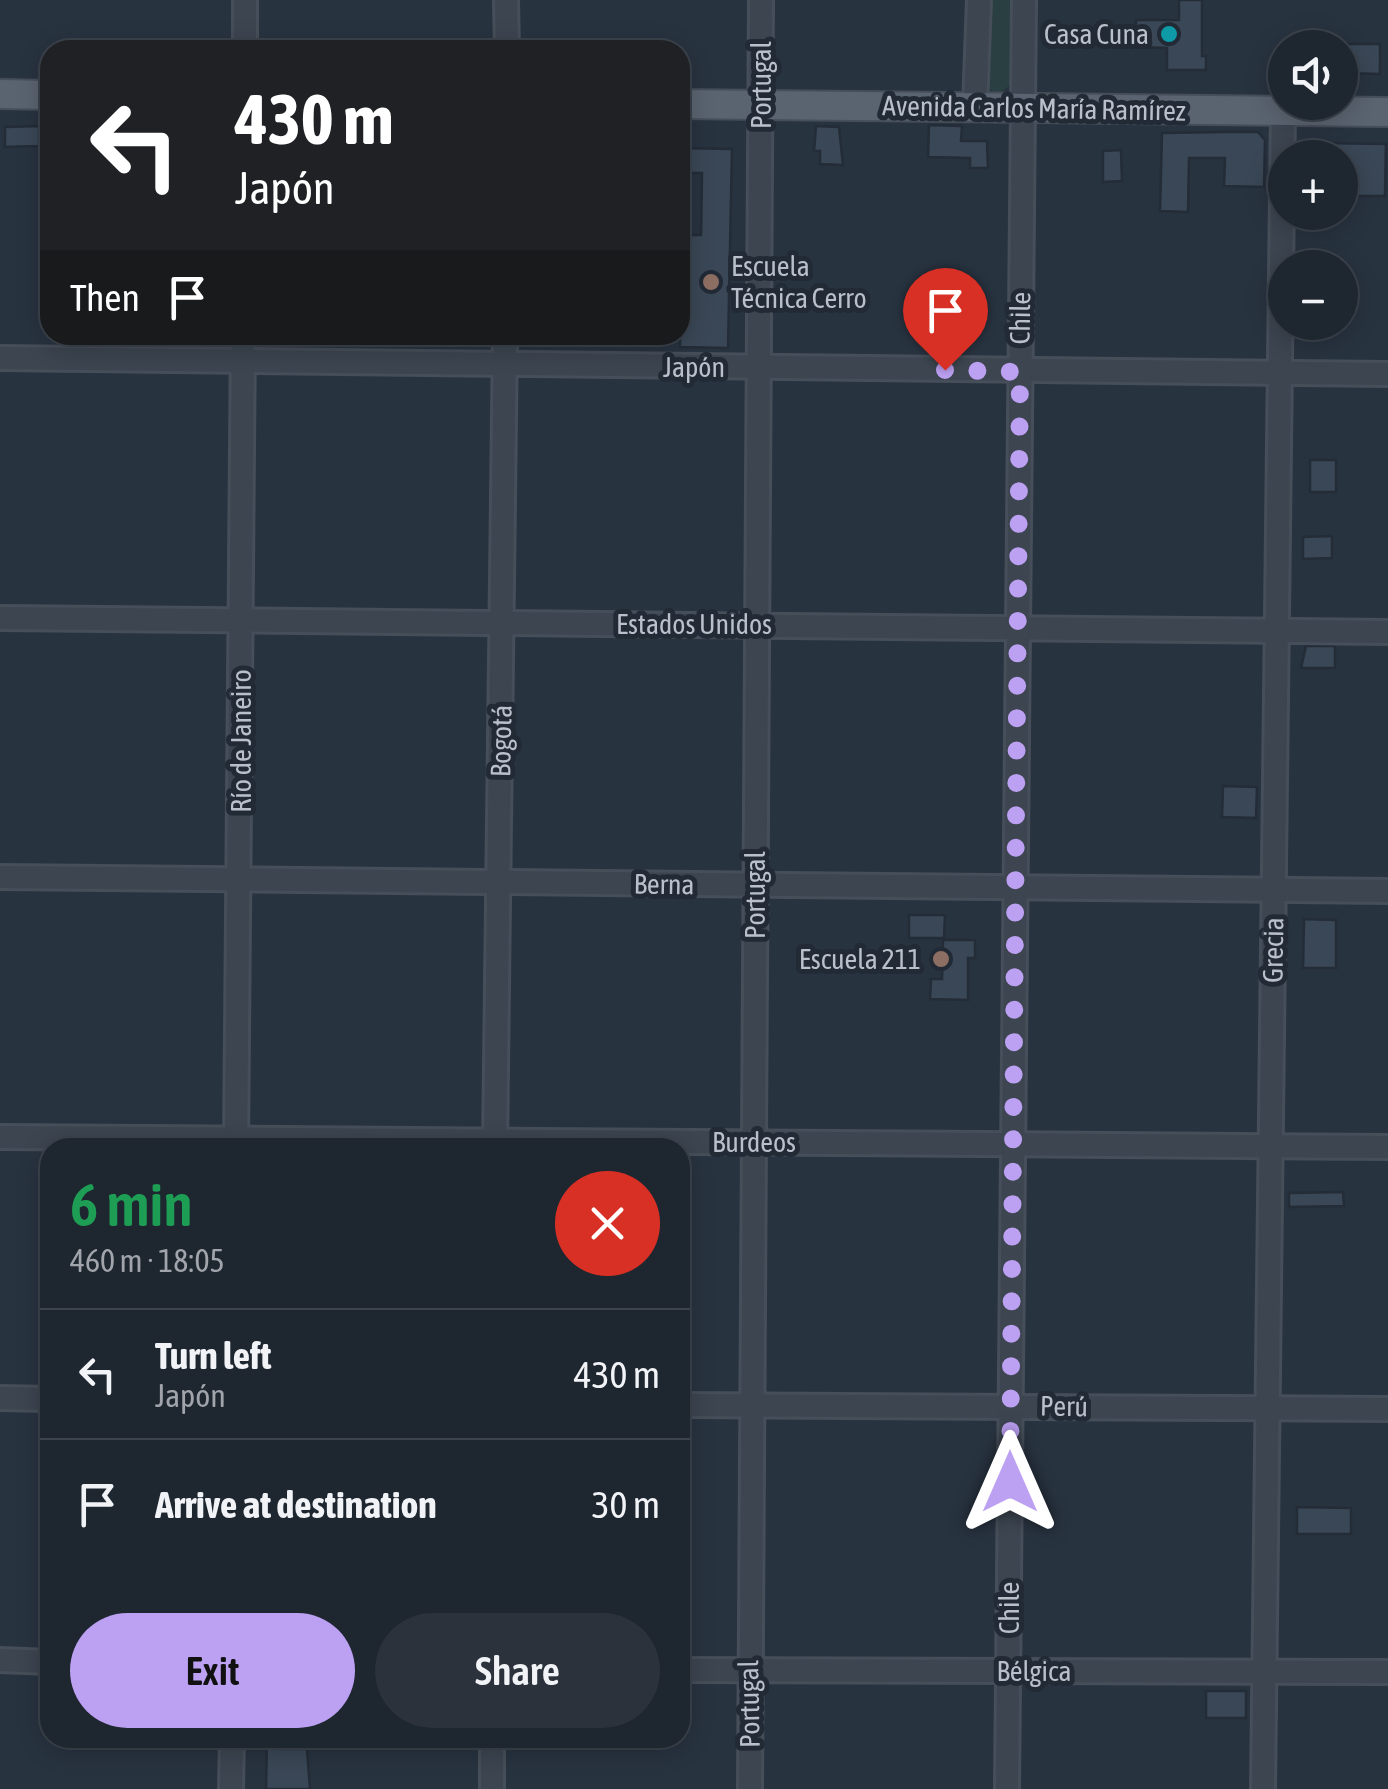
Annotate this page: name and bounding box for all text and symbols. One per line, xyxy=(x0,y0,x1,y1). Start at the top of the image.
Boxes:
place label: Casa Cuna xyxy=(1044,18,1149,50)
marker: Casa Cuna xyxy=(1158,23,1180,45)
map controls xyxy=(1268,30,1358,340)
button: sound xyxy=(1268,30,1358,120)
street label: Portugal xyxy=(745,40,777,129)
text: 430 m xyxy=(235,79,394,159)
icon: left xyxy=(70,80,200,210)
street label: Avenida Carlos María Ramírez xyxy=(882,89,1186,127)
button: + xyxy=(1268,140,1358,230)
text: Japón xyxy=(235,162,335,214)
place label: Escuela Técnica Cerro xyxy=(731,250,867,314)
button: − xyxy=(1268,250,1358,340)
pin xyxy=(903,268,988,371)
icon: arrive xyxy=(160,270,215,325)
marker: Escuela Técnica Cerro xyxy=(700,271,722,293)
text: Then xyxy=(70,276,140,319)
icon: arrive xyxy=(918,283,973,338)
street label: Chile xyxy=(1004,291,1036,345)
street label: Japón xyxy=(663,351,725,383)
street label: Estados Unidos xyxy=(616,608,772,640)
street label: Río de Janeiro xyxy=(225,669,257,813)
street label: Bogotá xyxy=(484,705,518,777)
street label: Portugal xyxy=(739,850,771,939)
street label: Berna xyxy=(633,867,695,901)
street label: Grecia xyxy=(1256,917,1290,983)
place label: Escuela 211 xyxy=(799,943,921,975)
marker: Escuela 211 xyxy=(930,948,952,970)
street label: Burdeos xyxy=(712,1126,796,1158)
text: 6 min xyxy=(70,1170,193,1239)
button: close xyxy=(555,1171,660,1276)
text: 460 m · 18:05 xyxy=(70,1242,225,1279)
text: Turn left xyxy=(155,1334,271,1377)
icon: left xyxy=(70,1347,125,1402)
text: 430 m xyxy=(574,1353,660,1396)
text: Japón xyxy=(155,1377,226,1414)
street label: Perú xyxy=(1040,1390,1088,1422)
position arrow xyxy=(958,1430,1062,1534)
icon: arrive xyxy=(70,1477,125,1532)
text: Arrive at destination xyxy=(155,1483,437,1526)
text: 30 m xyxy=(592,1483,660,1526)
street label: Chile xyxy=(993,1582,1025,1634)
button: Exit xyxy=(70,1613,355,1728)
button: Share xyxy=(375,1613,660,1728)
street label: Bélgica xyxy=(997,1655,1071,1687)
street label: Portugal xyxy=(732,1659,766,1748)

